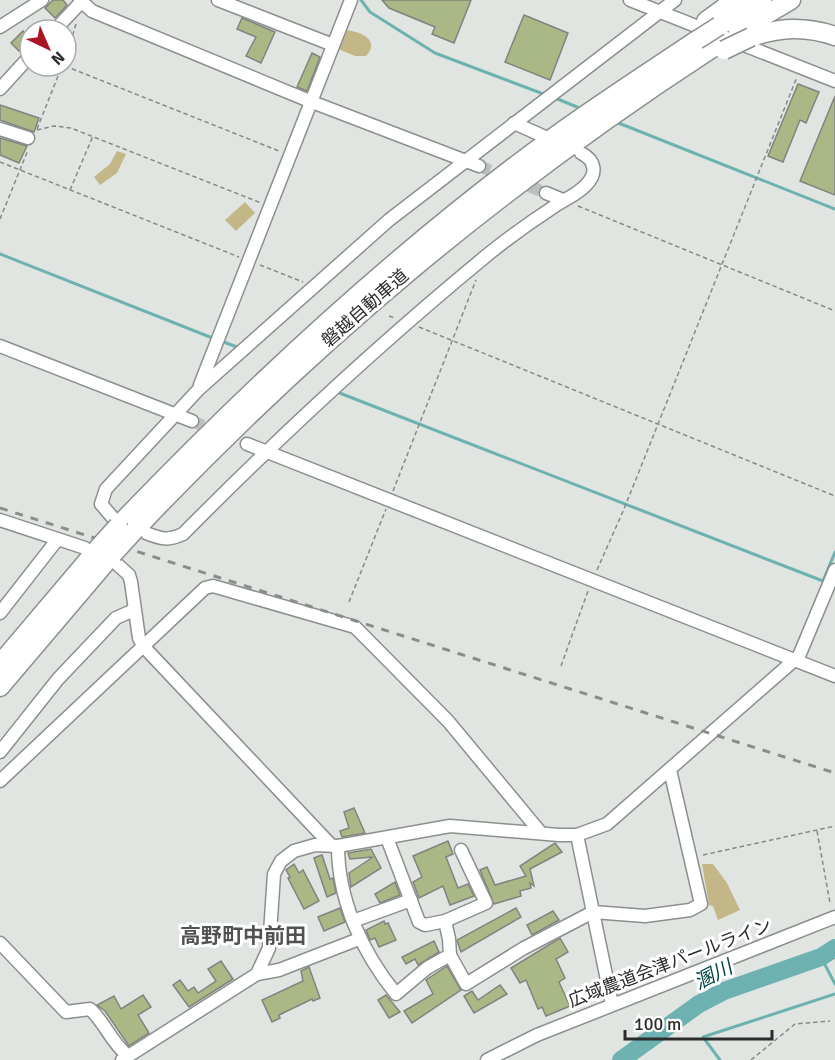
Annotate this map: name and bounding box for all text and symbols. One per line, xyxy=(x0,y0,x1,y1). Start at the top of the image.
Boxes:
north arrow xyxy=(18,18,78,78)
text: N xyxy=(47,47,69,69)
street label: 磐越自動車道 xyxy=(317,264,413,352)
street label: 広域農道会津パールライン xyxy=(565,914,775,1012)
district label: 高野町中前田 xyxy=(180,923,306,949)
water label: 溷川 xyxy=(690,954,738,995)
scale bar xyxy=(625,1003,772,1041)
text: 100 m xyxy=(634,1013,681,1035)

